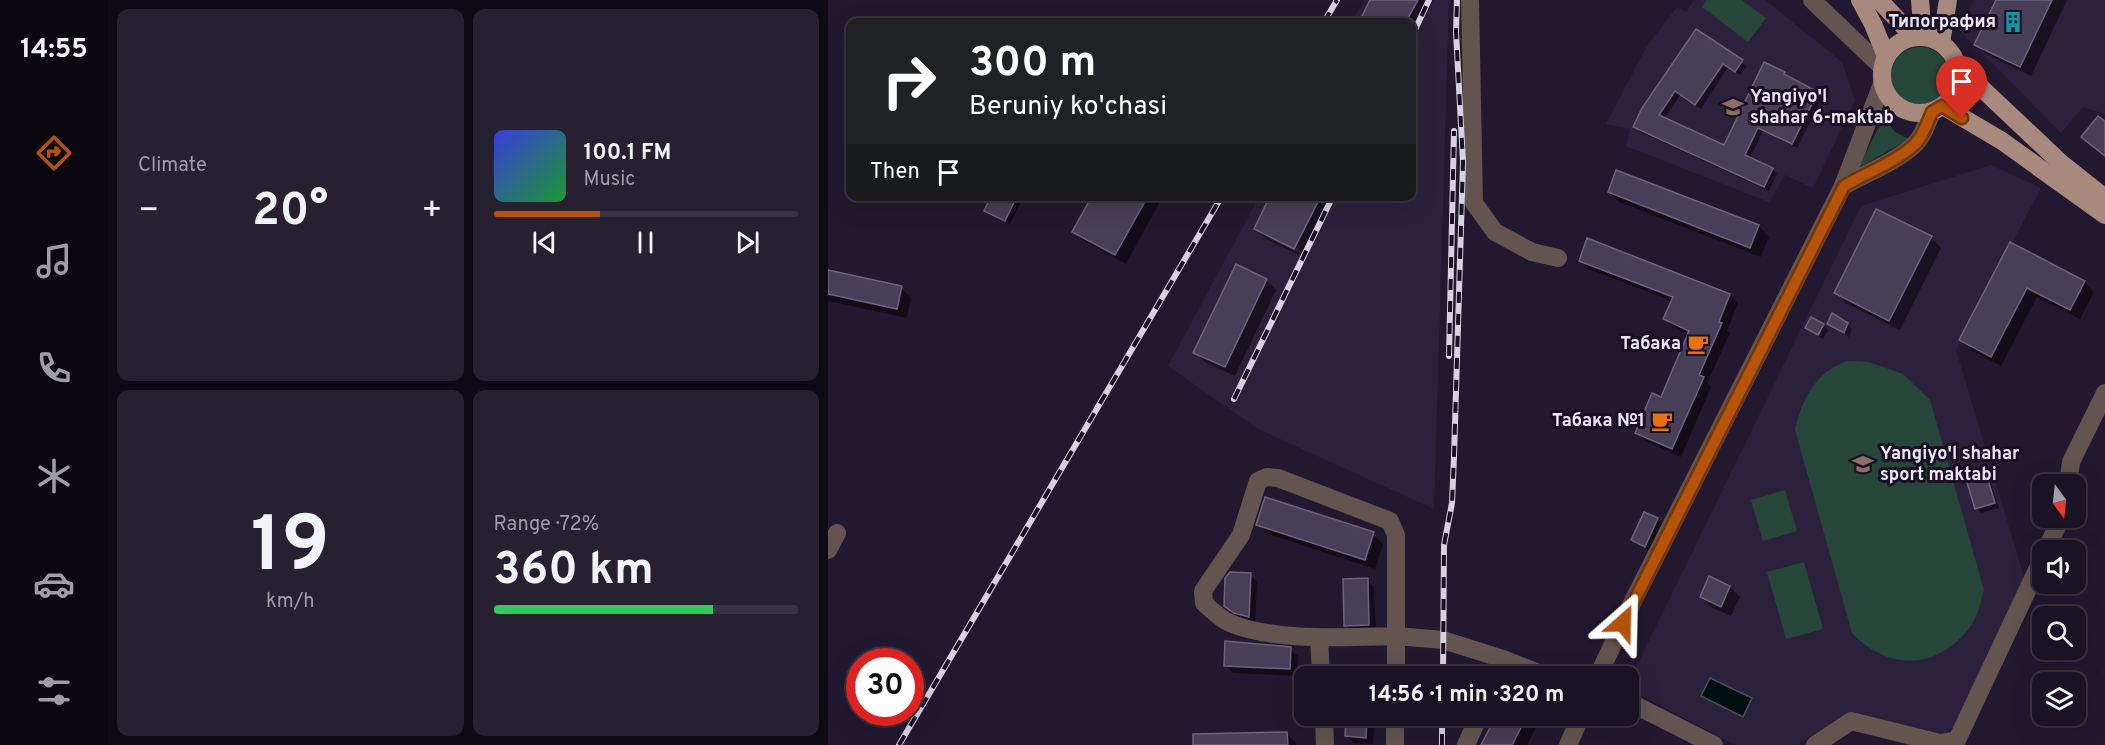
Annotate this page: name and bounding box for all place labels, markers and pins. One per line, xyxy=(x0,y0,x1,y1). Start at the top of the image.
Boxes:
building icon: Типография xyxy=(2001,10,2025,34)
place label: Типография xyxy=(1888,11,1996,34)
pin xyxy=(1936,56,1987,118)
place label: Yangiyo'l shahar 6-maktab xyxy=(1750,86,1894,130)
school or university icon: Yangiyo'l shahar 6-maktab xyxy=(1721,95,1745,119)
cafe icon: Табака xyxy=(1686,332,1710,356)
place label: Табака xyxy=(1620,333,1681,356)
cafe icon: Табака №1 xyxy=(1650,409,1674,433)
place label: Табака №1 xyxy=(1552,410,1645,433)
place label: Yangiyo'l shahar sport maktabi xyxy=(1880,443,2020,487)
school or university icon: Yangiyo'l shahar sport maktabi xyxy=(1851,452,1875,476)

